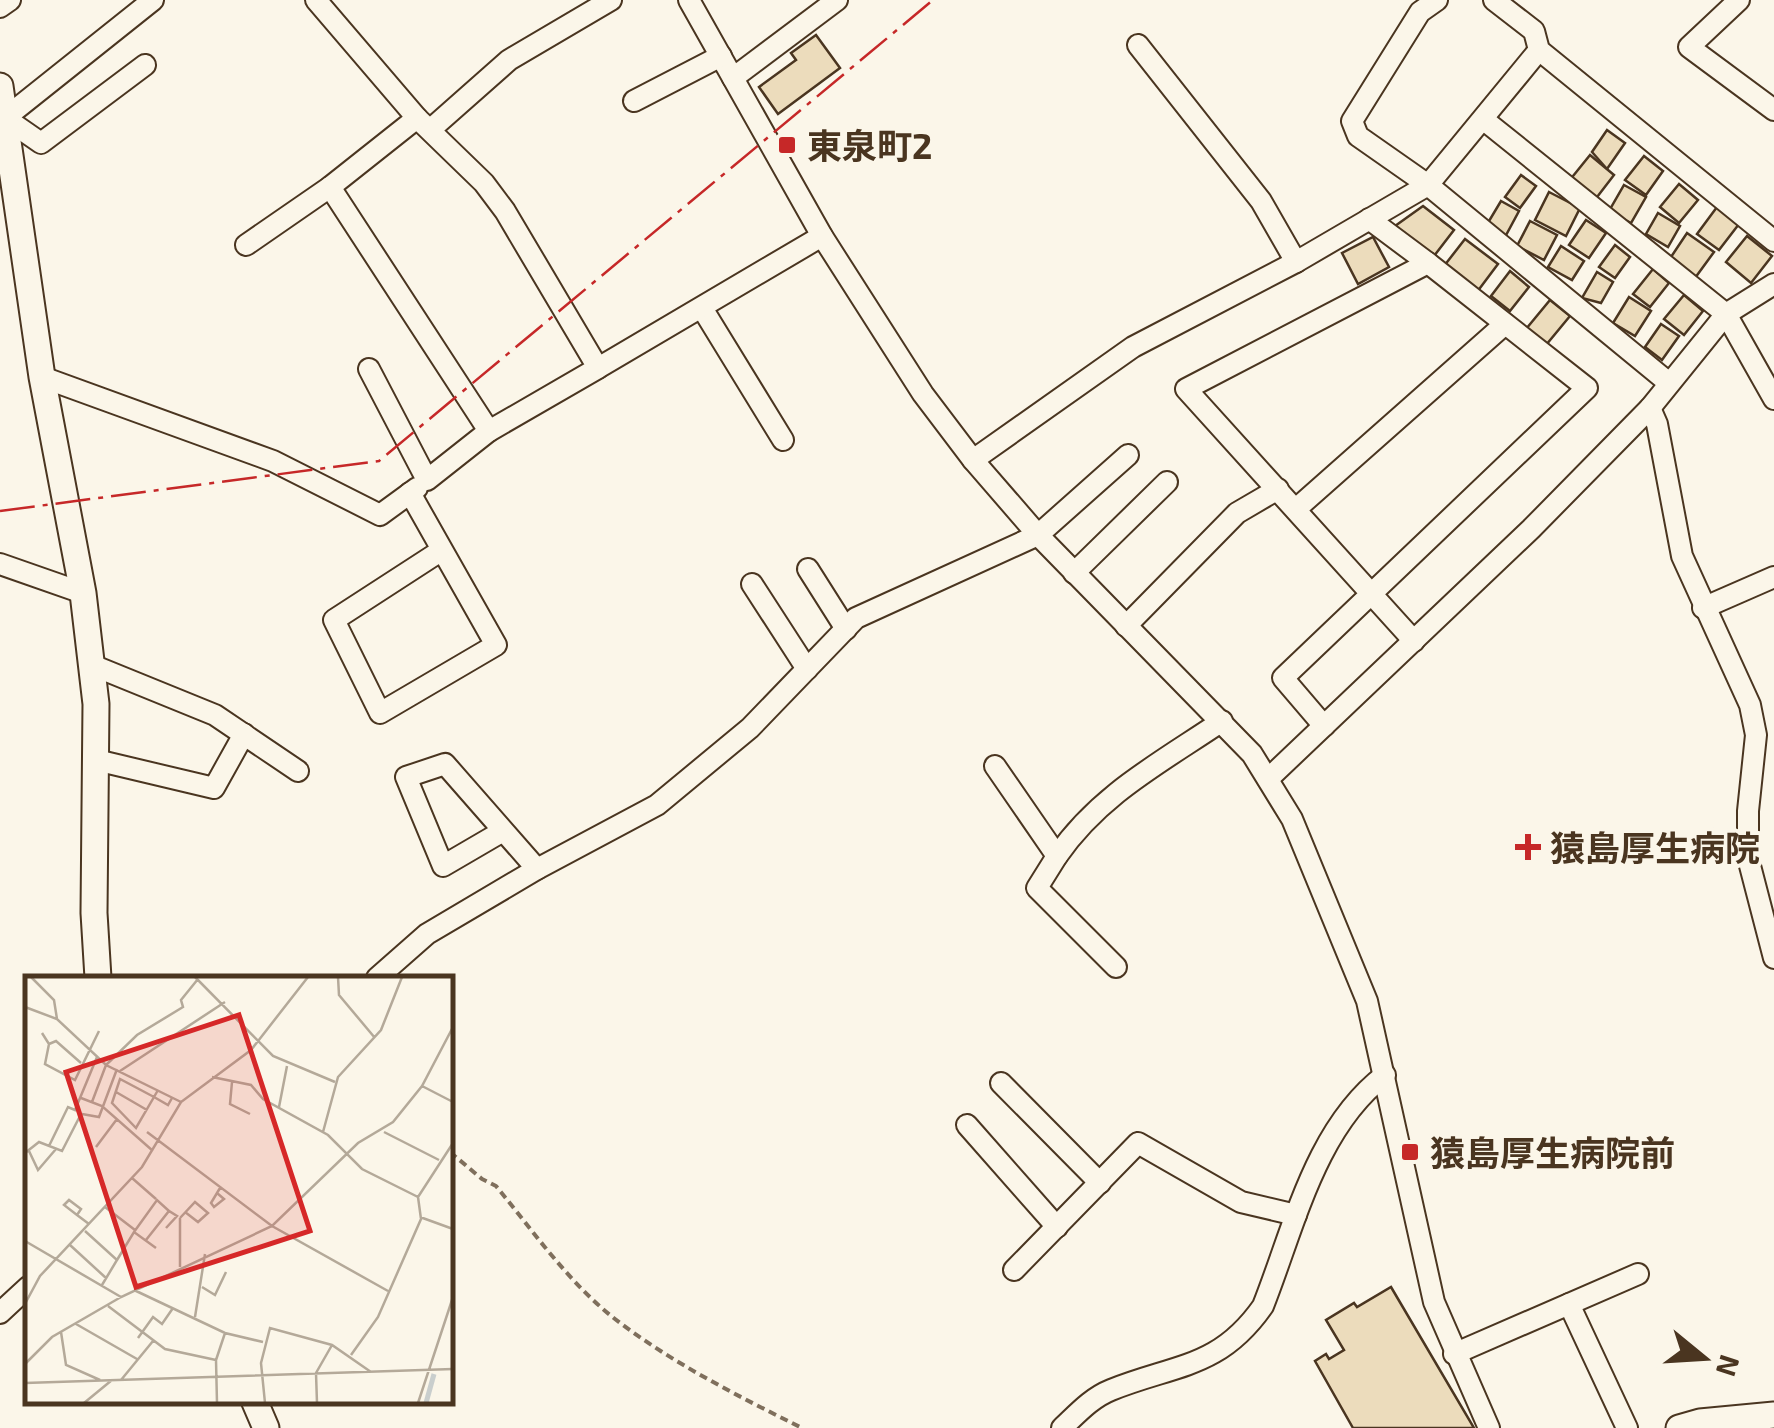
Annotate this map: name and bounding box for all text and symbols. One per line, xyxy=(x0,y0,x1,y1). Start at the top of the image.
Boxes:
place label: 東泉町2 xyxy=(807,124,932,166)
marker: 東泉町2 xyxy=(776,134,798,156)
place label: 猿島厚生病院 xyxy=(1550,826,1760,868)
marker: 猿島厚生病院 xyxy=(1515,834,1541,860)
inset map xyxy=(25,976,452,1403)
place label: 猿島厚生病院前 xyxy=(1430,1131,1675,1173)
marker: 猿島厚生病院前 xyxy=(1399,1141,1421,1163)
north arrow xyxy=(1654,1308,1754,1408)
text: N xyxy=(1709,1351,1748,1381)

